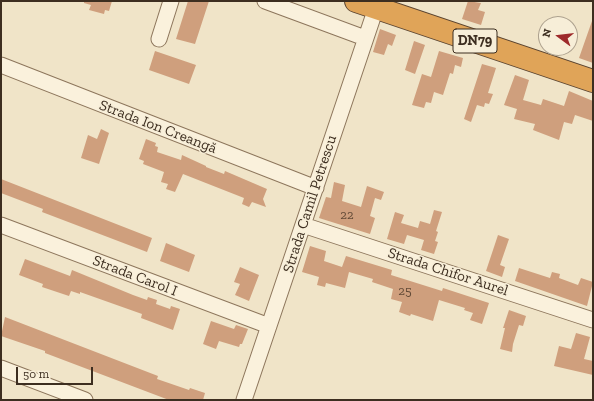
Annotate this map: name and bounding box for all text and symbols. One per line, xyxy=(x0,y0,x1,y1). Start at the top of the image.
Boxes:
north arrow xyxy=(538,16,578,56)
text: N xyxy=(540,27,554,39)
road number: DN79 xyxy=(453,29,497,53)
street label: Strada Ion Creangă xyxy=(97,96,219,158)
street label: Strada Camil Petrescu xyxy=(279,133,341,275)
house number: 22 xyxy=(340,207,354,223)
street label: Strada Chifor Aurel xyxy=(386,244,510,300)
street label: Strada Carol I xyxy=(90,252,180,300)
house number: 25 xyxy=(398,283,412,299)
scale bar xyxy=(18,359,95,385)
text: 50 m xyxy=(23,367,49,381)

